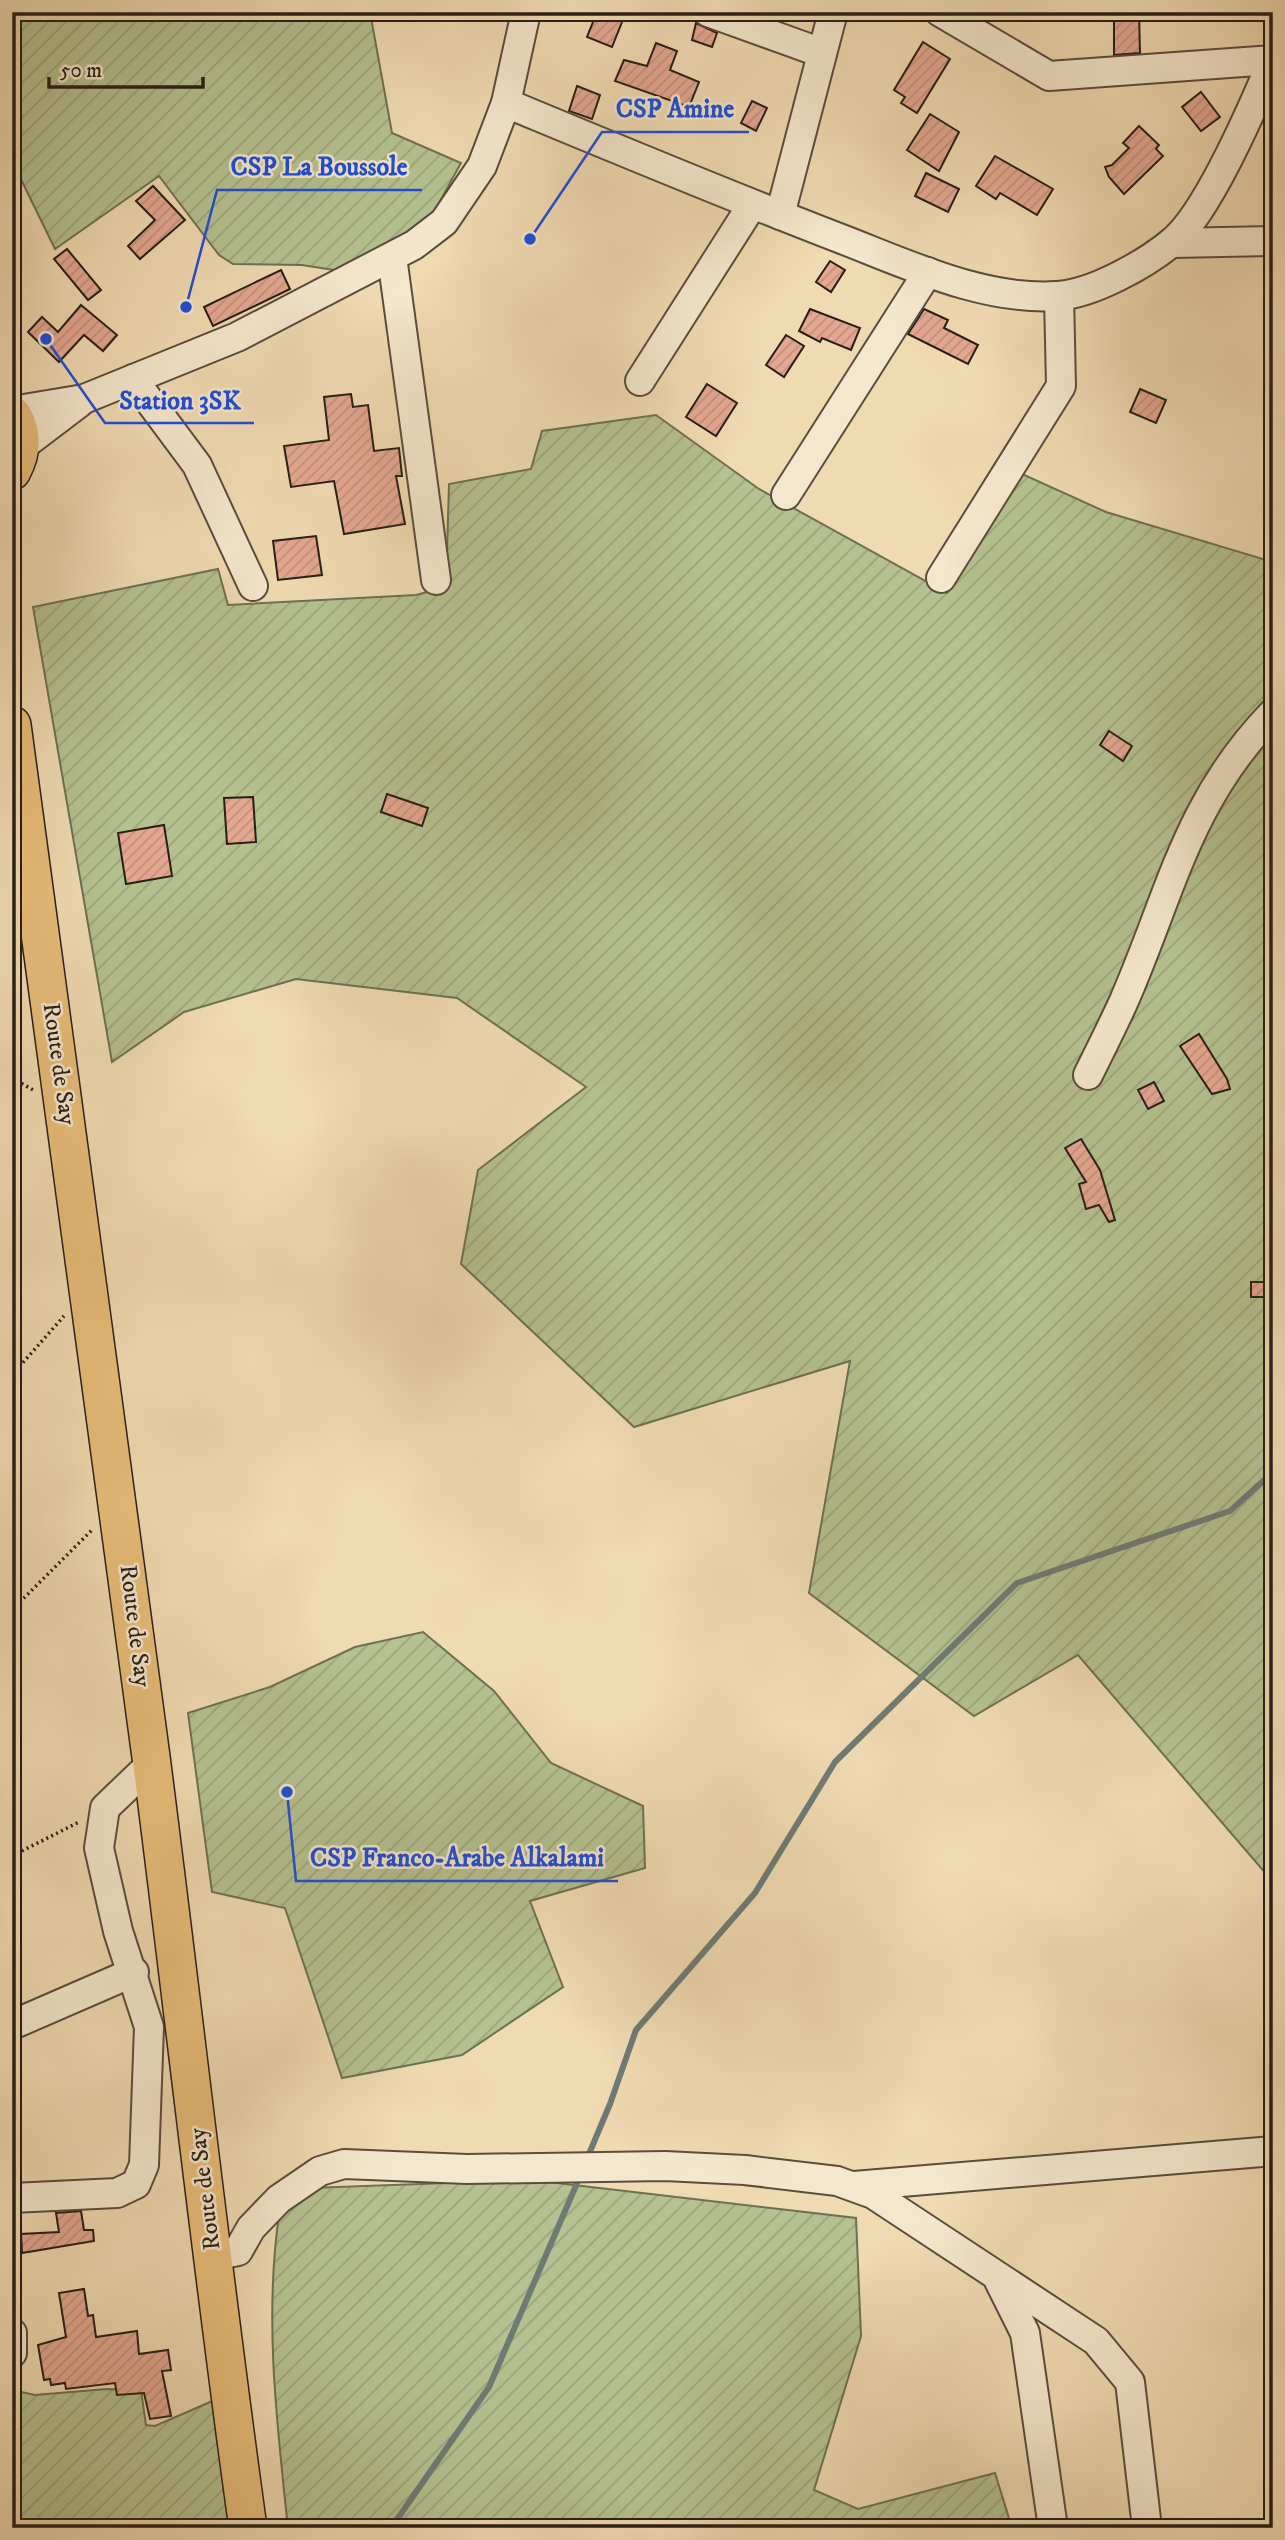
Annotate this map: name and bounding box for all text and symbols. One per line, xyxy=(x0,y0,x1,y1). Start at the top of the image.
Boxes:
scale bar xyxy=(49,46,203,90)
text: 50 m xyxy=(60,58,102,84)
callout: CSP Amine xyxy=(602,85,749,132)
text: CSP Amine xyxy=(616,93,735,126)
callout: CSP La Boussole xyxy=(217,143,422,190)
text: CSP La Boussole xyxy=(231,151,408,184)
callout: Station 3SK xyxy=(105,376,254,423)
text: Station 3SK xyxy=(119,385,241,418)
street label: Route de Say xyxy=(36,1001,82,1128)
street label: Route de Say xyxy=(113,1563,157,1689)
callout: CSP Franco-Arabe Alkalami xyxy=(296,1834,618,1881)
text: CSP Franco-Arabe Alkalami xyxy=(310,1842,604,1875)
street label: Route de Say xyxy=(183,2126,227,2252)

